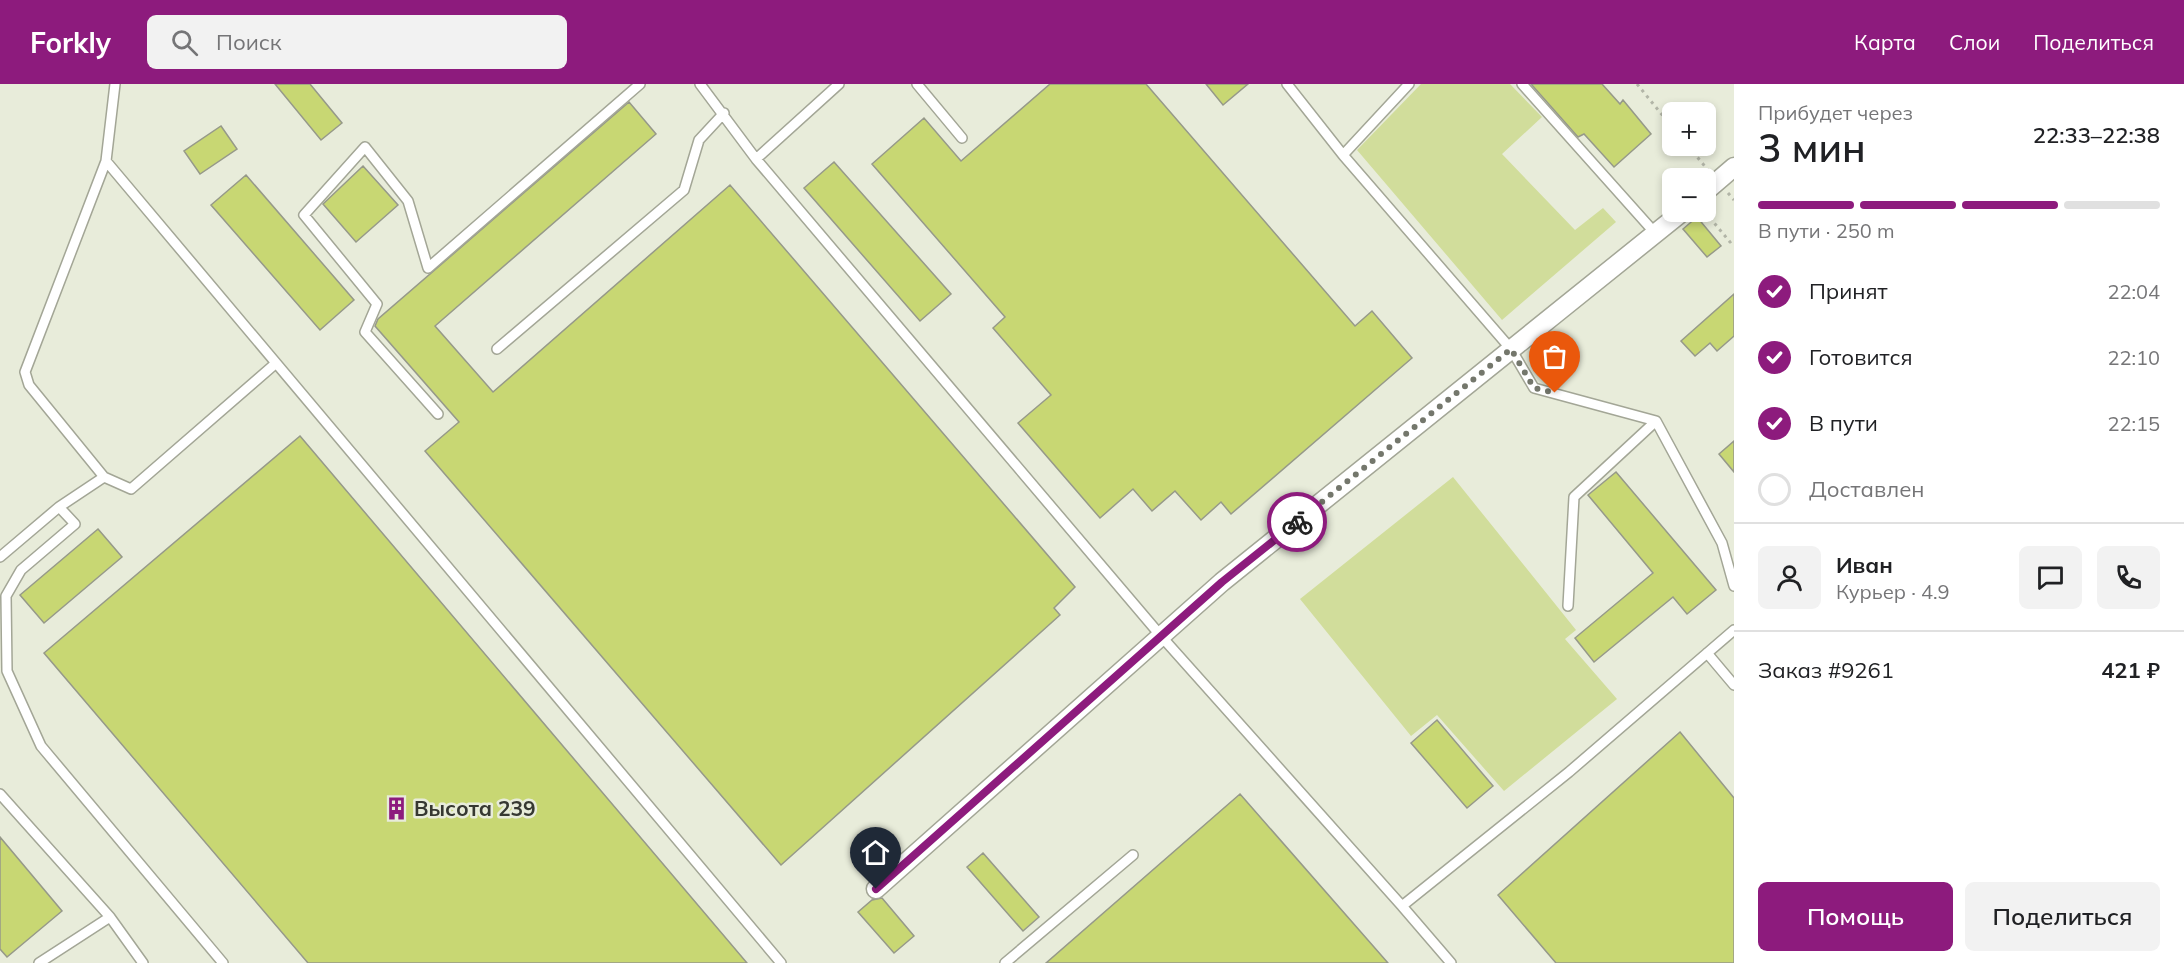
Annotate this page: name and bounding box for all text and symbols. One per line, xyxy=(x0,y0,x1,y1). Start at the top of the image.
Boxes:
search box xyxy=(147,15,567,69)
text: Forkly xyxy=(30,25,111,60)
icon: search xyxy=(168,26,201,59)
text: Поиск xyxy=(216,28,282,56)
text: Карта xyxy=(1854,29,1916,55)
text: Слои xyxy=(1949,29,2000,55)
text: Поделиться xyxy=(2033,29,2154,55)
text: Прибудет через xyxy=(1758,100,1913,125)
map controls xyxy=(1662,102,1716,222)
button: + xyxy=(1662,102,1716,156)
text: 22:33–22:38 xyxy=(2033,121,2160,149)
text: 3 мин xyxy=(1758,123,1866,172)
button: − xyxy=(1662,168,1716,222)
text: В пути · 250 m xyxy=(1758,218,1894,243)
icon: check xyxy=(1758,275,1791,308)
text: Принят xyxy=(1809,277,1888,305)
text: 22:04 xyxy=(2107,279,2160,304)
pin xyxy=(1529,331,1580,393)
icon: bag xyxy=(1538,340,1571,373)
icon: check xyxy=(1758,341,1791,374)
text: Готовится xyxy=(1809,343,1913,371)
text: 22:10 xyxy=(2107,345,2160,370)
icon: check xyxy=(1758,407,1791,440)
text: В пути xyxy=(1809,409,1878,437)
text: 22:15 xyxy=(2107,411,2160,436)
text: Доставлен xyxy=(1809,475,1925,503)
courier xyxy=(1267,492,1327,552)
icon: bike xyxy=(1281,506,1314,539)
button: person xyxy=(1758,546,1821,609)
button: chat xyxy=(2019,546,2082,609)
button: phone xyxy=(2097,546,2160,609)
text: Иван xyxy=(1836,551,1893,579)
text: Курьер · 4.9 xyxy=(1836,579,1950,604)
text: Заказ #9261 xyxy=(1758,656,1894,684)
text: 421 ₽ xyxy=(2101,656,2160,684)
building icon: Высота 239 xyxy=(383,795,409,821)
place label: Высота 239 xyxy=(414,795,536,821)
pin xyxy=(850,827,901,889)
icon: home xyxy=(859,836,892,869)
button: Помощь xyxy=(1758,882,1953,951)
button: Поделиться xyxy=(1965,882,2160,951)

